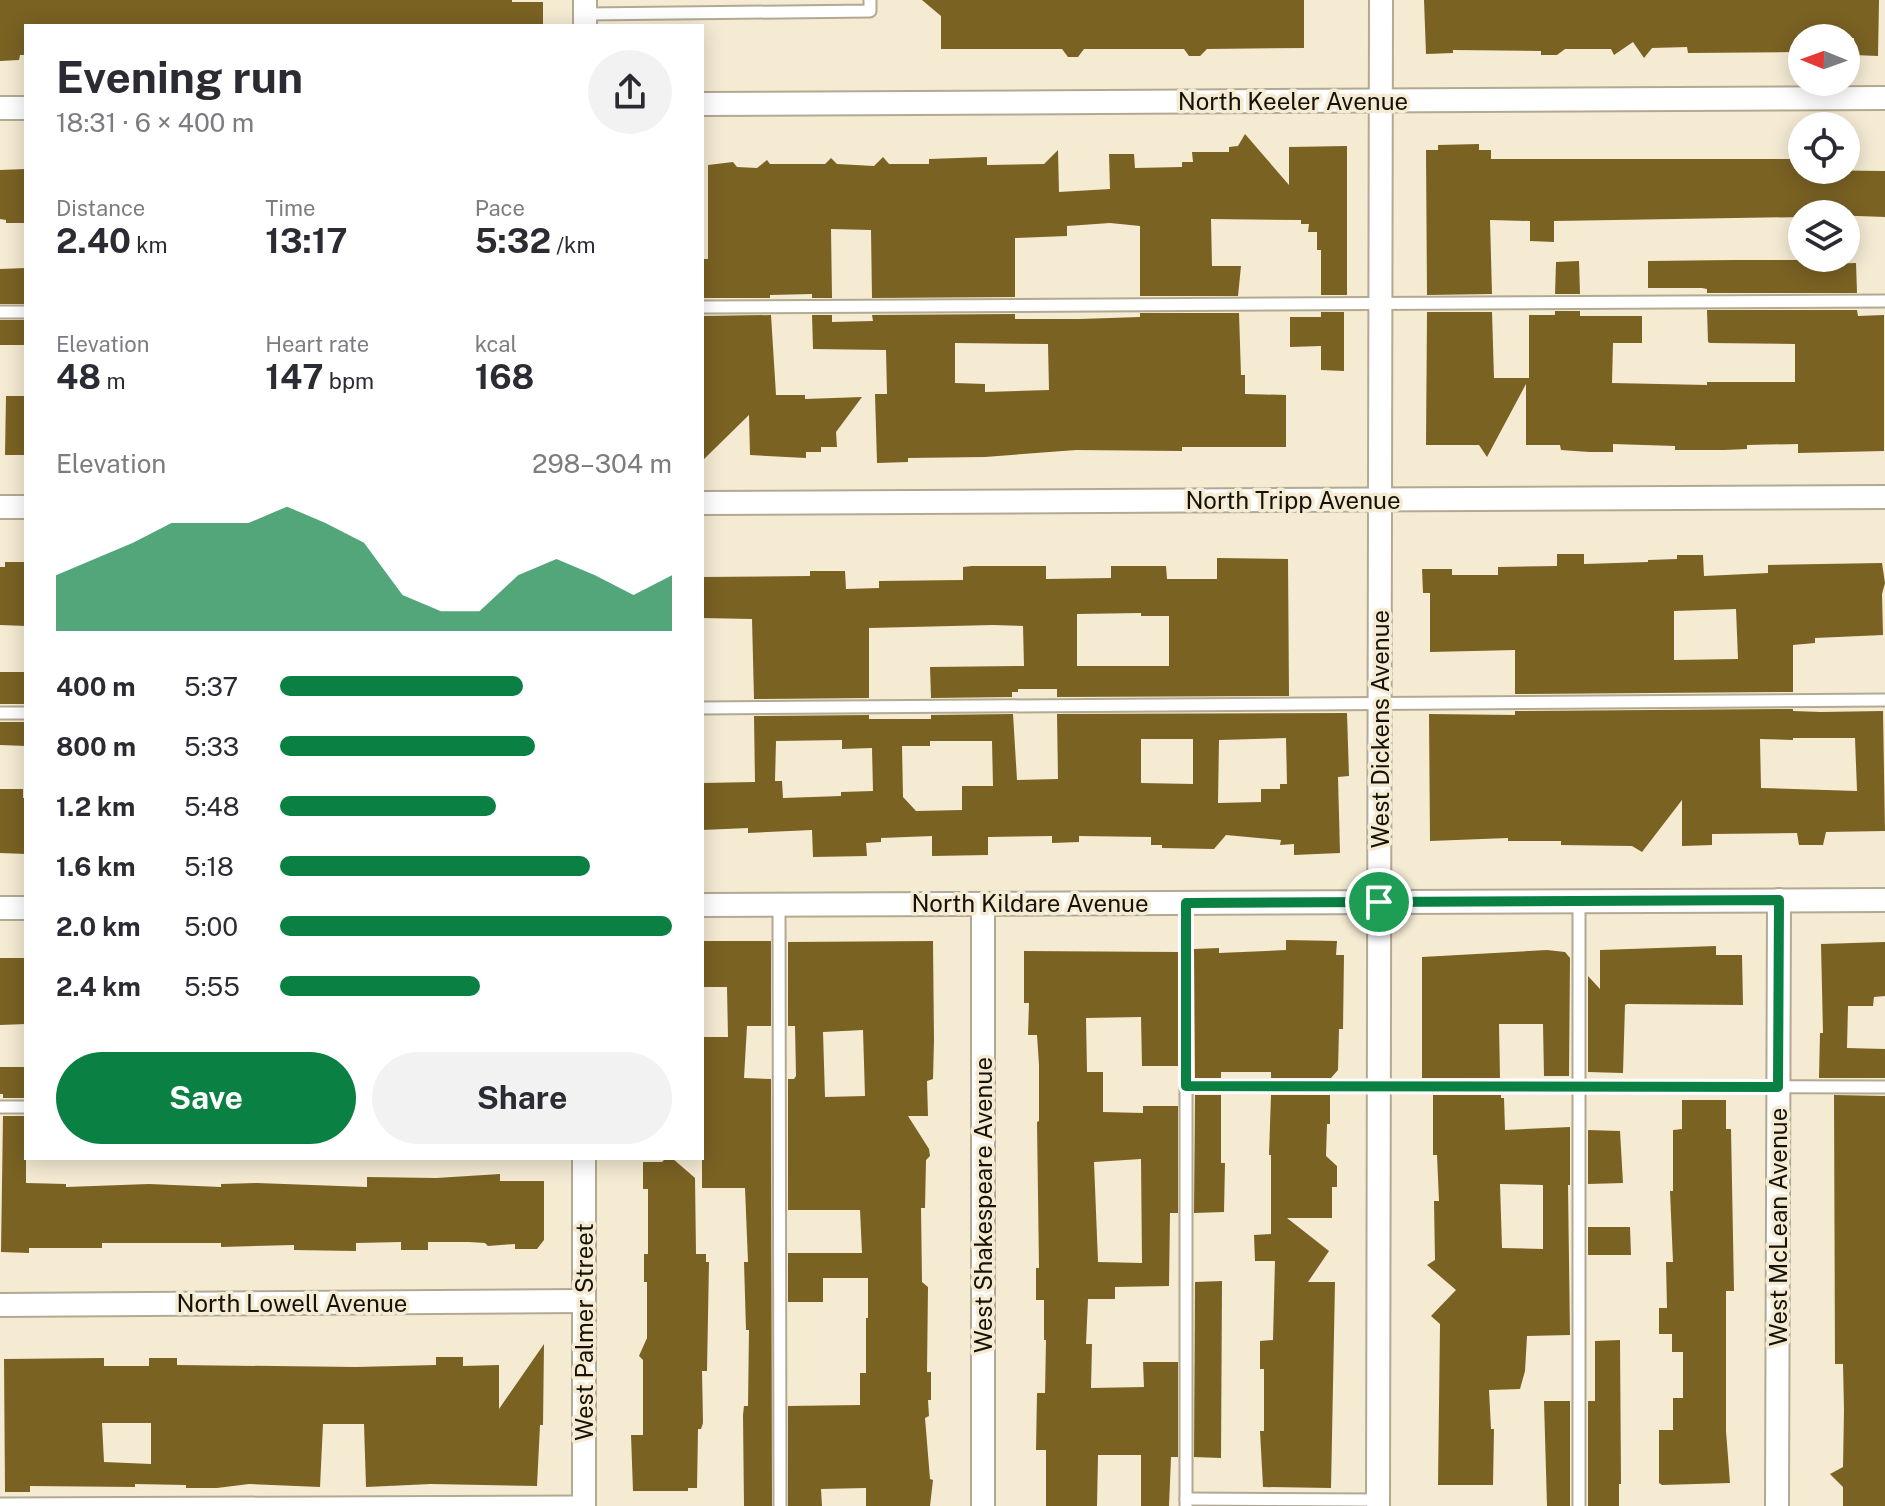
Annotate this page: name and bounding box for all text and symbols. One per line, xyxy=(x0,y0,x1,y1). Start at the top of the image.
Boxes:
north arrow xyxy=(1788,24,1860,96)
map controls xyxy=(1788,24,1860,272)
button: share xyxy=(588,50,672,134)
text: Evening run xyxy=(56,51,303,103)
street label: North Keeler Avenue xyxy=(1178,87,1408,115)
text: 18:31 · 6 × 400 m xyxy=(56,107,254,138)
button: locate xyxy=(1788,112,1860,184)
text: Distance xyxy=(56,195,145,221)
text: Time xyxy=(265,195,315,221)
text: Pace xyxy=(475,195,525,221)
button: layers xyxy=(1788,200,1860,272)
text: 2.40 xyxy=(56,221,131,261)
text: 13:17 xyxy=(265,221,348,261)
text: 5:32 xyxy=(475,221,551,261)
text: km xyxy=(131,232,168,258)
text: /km xyxy=(551,232,595,258)
text: Elevation xyxy=(56,331,149,357)
text: Heart rate xyxy=(265,331,369,357)
text: kcal xyxy=(475,331,517,357)
text: 48 xyxy=(56,357,101,397)
text: 147 xyxy=(265,357,323,397)
text: 168 xyxy=(475,357,534,397)
text: m xyxy=(101,368,126,394)
text: bpm xyxy=(323,368,374,394)
text: Elevation xyxy=(56,448,166,479)
text: 298–304 m xyxy=(532,448,672,479)
street label: North Tripp Avenue xyxy=(1185,486,1401,514)
street label: West Dickens Avenue xyxy=(1366,610,1394,848)
text: 400 m xyxy=(56,671,136,702)
text: 5:37 xyxy=(184,671,238,702)
text: 800 m xyxy=(56,731,136,762)
text: 5:33 xyxy=(184,731,239,762)
text: 1.2 km xyxy=(56,791,135,822)
text: 5:48 xyxy=(184,791,240,822)
text: 1.6 km xyxy=(56,851,136,882)
text: 5:18 xyxy=(184,851,234,882)
pin xyxy=(1345,868,1413,936)
icon: arrive xyxy=(1357,880,1401,924)
street label: North Kildare Avenue xyxy=(911,889,1149,917)
text: 2.0 km xyxy=(56,911,141,942)
text: 5:00 xyxy=(184,911,238,942)
text: 2.4 km xyxy=(56,971,141,1002)
text: 5:55 xyxy=(184,971,240,1002)
button: Save xyxy=(56,1052,356,1144)
button: Share xyxy=(372,1052,672,1144)
street label: West Shakespeare Avenue xyxy=(969,1057,997,1353)
street label: West McLean Avenue xyxy=(1764,1108,1792,1346)
street label: West Palmer Street xyxy=(570,1223,598,1441)
street label: North Lowell Avenue xyxy=(177,1289,407,1317)

